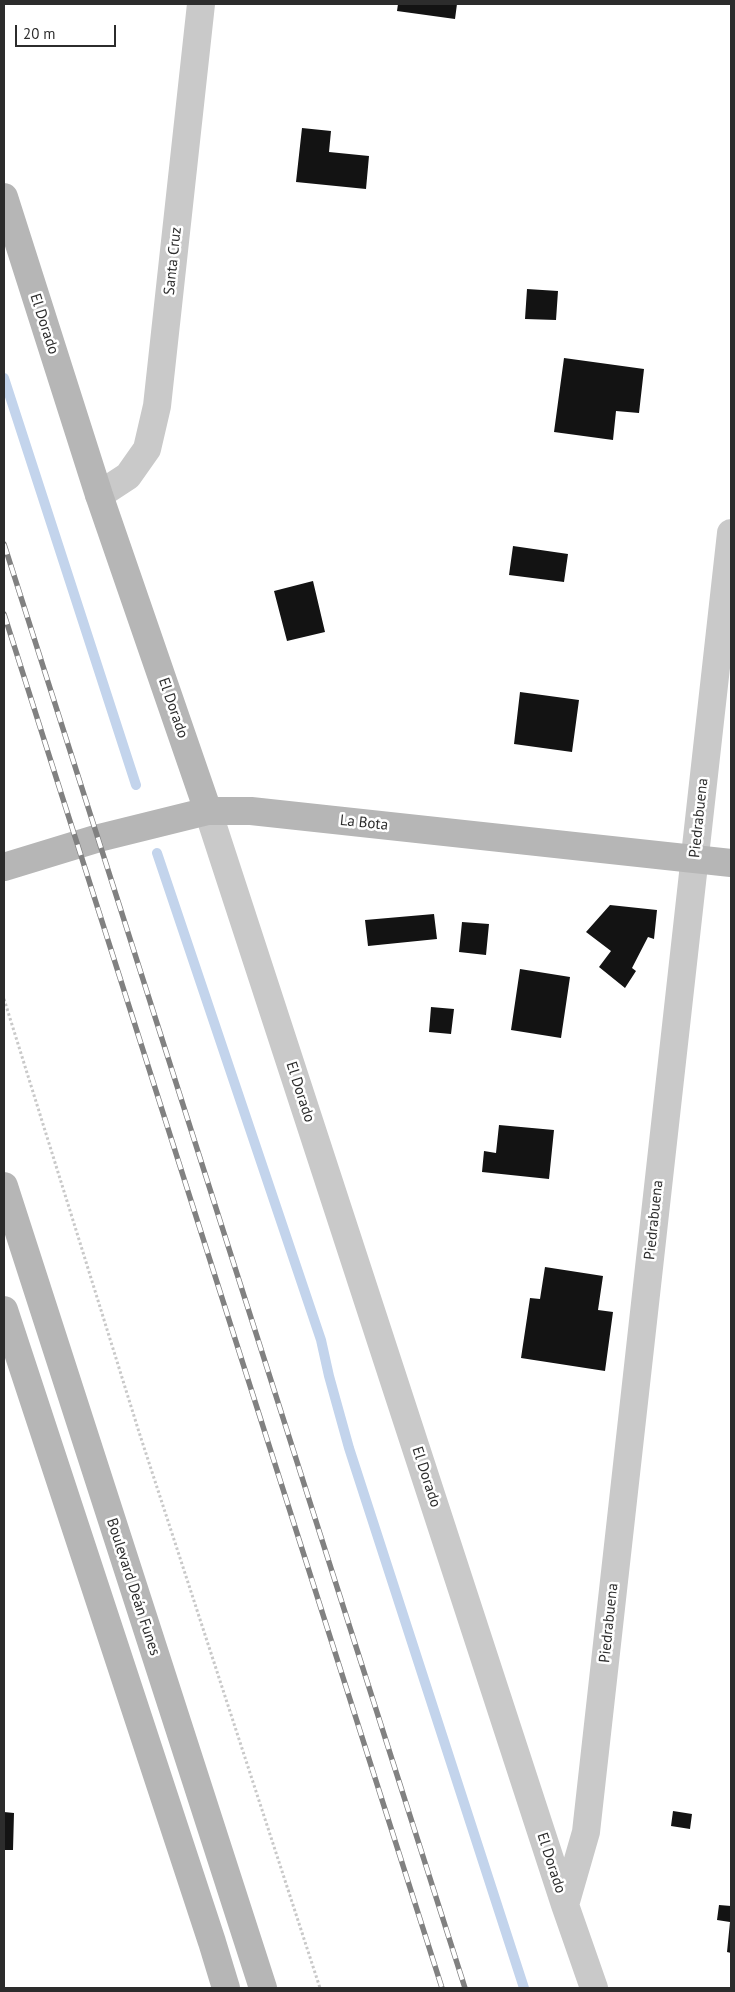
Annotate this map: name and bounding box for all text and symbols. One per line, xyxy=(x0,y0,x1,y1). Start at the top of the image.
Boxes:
scale bar xyxy=(18,15,119,47)
text: 20 m xyxy=(23,24,56,43)
street label: Santa Cruz xyxy=(160,226,186,296)
street label: El Dorado xyxy=(26,291,62,357)
street label: El Dorado xyxy=(154,675,192,741)
street label: Piedrabuena xyxy=(686,777,712,859)
street label: La Bota xyxy=(339,812,389,834)
street label: El Dorado xyxy=(282,1059,318,1125)
street label: Piedrabuena xyxy=(641,1179,667,1261)
street label: El Dorado xyxy=(408,1444,444,1510)
street label: Boulevard Deán Funes xyxy=(102,1516,164,1658)
street label: Piedrabuena xyxy=(596,1582,622,1664)
street label: El Dorado xyxy=(533,1830,569,1896)

